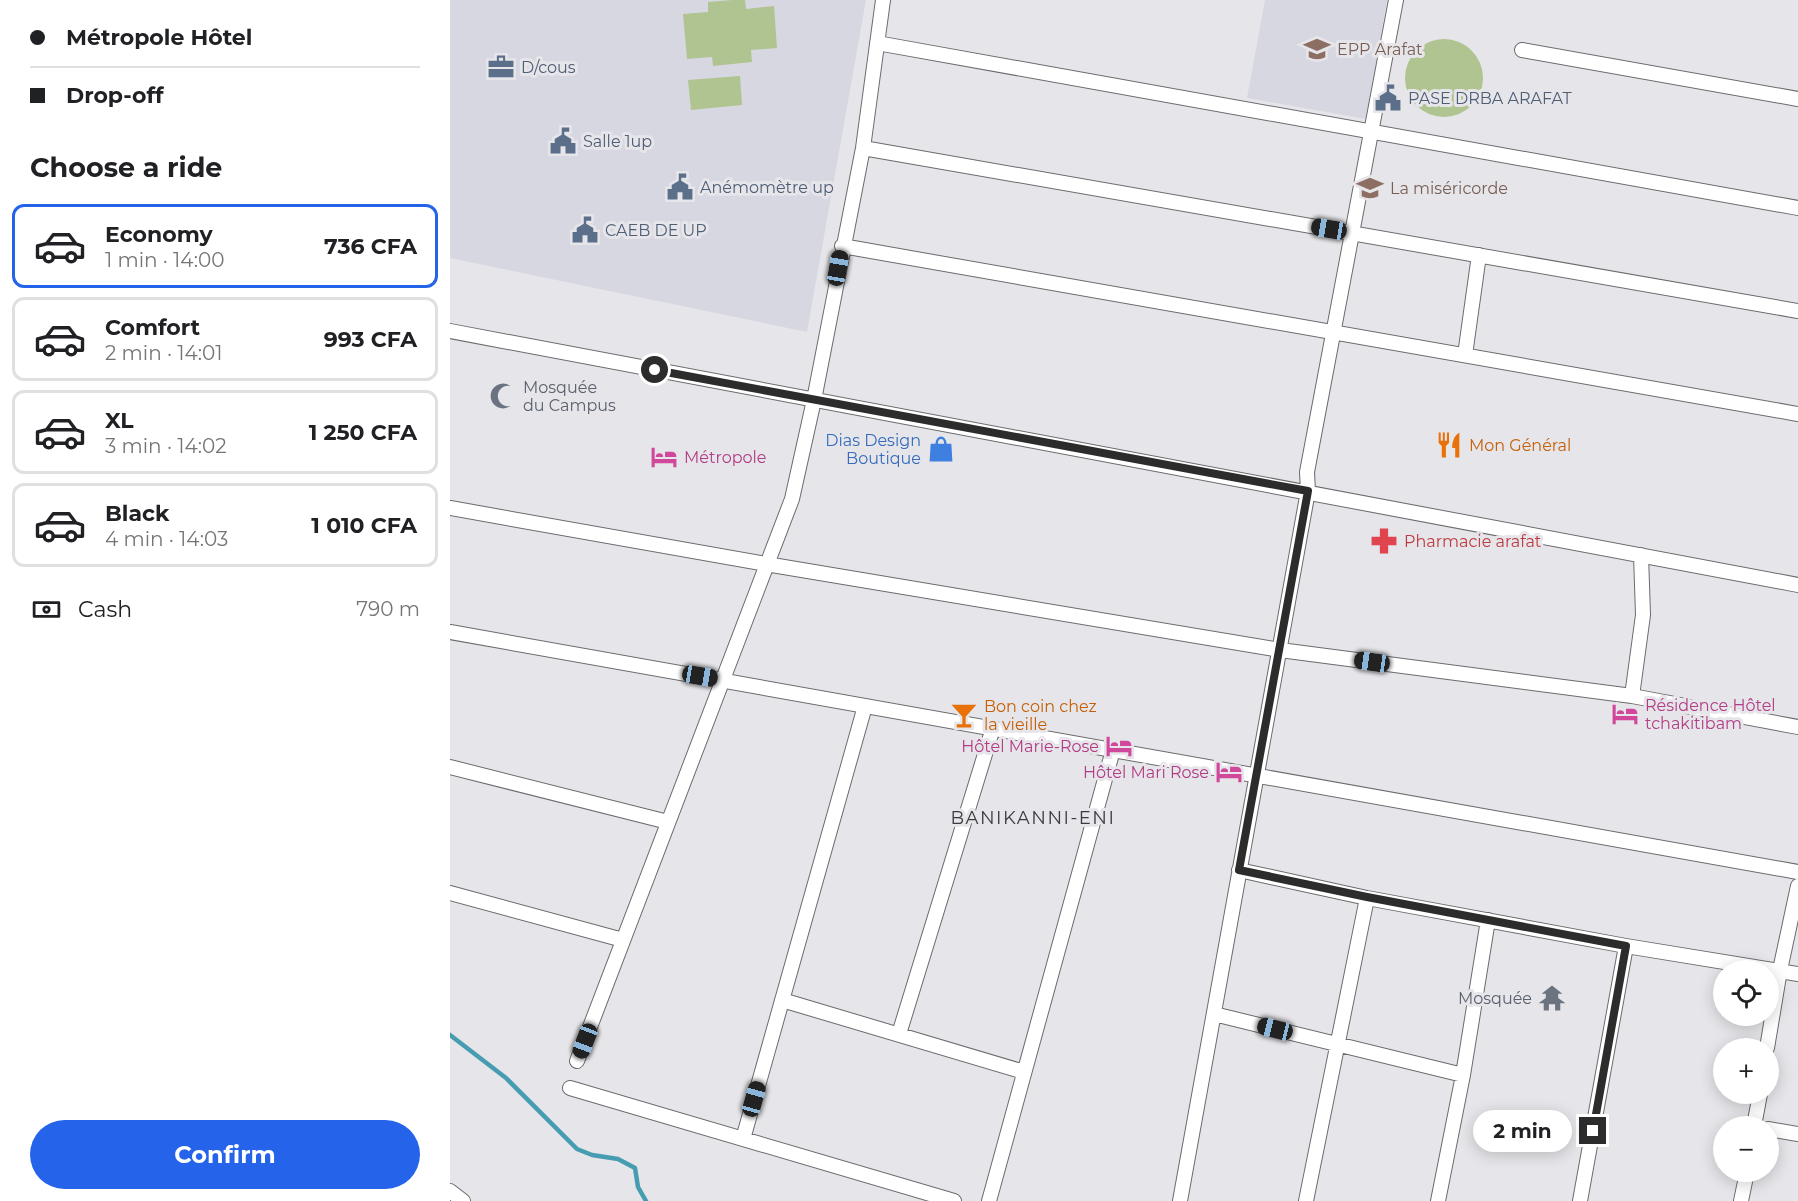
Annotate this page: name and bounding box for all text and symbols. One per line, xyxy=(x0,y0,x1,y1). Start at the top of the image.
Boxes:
text: Métropole Hôtel xyxy=(66,24,252,51)
school or university icon: EPP Arafat xyxy=(1302,34,1332,64)
place label: EPP Arafat xyxy=(1337,40,1423,59)
office icon: D/cous xyxy=(486,52,516,82)
place label: D/cous xyxy=(521,58,576,77)
text: Drop-off xyxy=(66,82,164,109)
public building icon: PASE DRBA ARAFAT xyxy=(1373,83,1403,113)
place label: PASE DRBA ARAFAT xyxy=(1408,89,1572,108)
public building icon: Salle 1up xyxy=(548,126,578,156)
place label: Salle 1up xyxy=(583,132,652,151)
text: Choose a ride xyxy=(30,151,222,184)
public building icon: Anémomètre up xyxy=(665,172,695,202)
school or university icon: La miséricorde xyxy=(1355,173,1385,203)
place label: Anémomètre up xyxy=(700,178,834,197)
place label: La miséricorde xyxy=(1390,179,1508,198)
public building icon: CAEB DE UP xyxy=(570,215,600,245)
car xyxy=(1310,217,1348,241)
icon: car xyxy=(33,219,87,273)
text: Economy xyxy=(105,221,213,248)
place label: CAEB DE UP xyxy=(605,221,707,240)
text: 736 CFA xyxy=(324,233,417,260)
text: 1 min · 14:00 xyxy=(105,248,224,272)
car xyxy=(826,249,850,287)
icon: car xyxy=(33,312,87,366)
text: Comfort xyxy=(105,314,200,341)
text: 993 CFA xyxy=(324,326,417,353)
text: 2 min · 14:01 xyxy=(105,341,223,365)
route start xyxy=(641,356,668,383)
place label: Mosquée du Campus xyxy=(523,378,616,415)
mosque icon: Mosquée du Campus xyxy=(488,381,518,411)
icon: car xyxy=(33,405,87,459)
text: XL xyxy=(105,407,134,434)
text: 1 250 CFA xyxy=(309,419,417,446)
restaurant icon: Mon Général xyxy=(1434,430,1464,460)
place label: Dias Design Boutique xyxy=(825,431,921,468)
text: 3 min · 14:02 xyxy=(105,434,227,458)
shop icon: Dias Design Boutique xyxy=(926,434,956,464)
place label: Mon Général xyxy=(1469,436,1571,455)
hotel icon: Métropole xyxy=(649,442,679,472)
place label: Métropole xyxy=(684,448,767,467)
icon: car xyxy=(33,498,87,552)
text: Black xyxy=(105,500,169,527)
text: 1 010 CFA xyxy=(311,512,417,539)
pharmacy icon: Pharmacie arafat xyxy=(1369,526,1399,556)
text: 4 min · 14:03 xyxy=(105,527,228,551)
place label: Pharmacie arafat xyxy=(1404,532,1542,551)
icon: cash xyxy=(30,593,63,626)
text: Cash xyxy=(78,596,132,623)
text: 790 m xyxy=(356,597,420,621)
car xyxy=(1353,651,1391,673)
car xyxy=(681,664,719,688)
place label: Résidence Hôtel tchakitibam xyxy=(1645,696,1776,733)
place label: Bon coin chez la vieille xyxy=(984,697,1097,734)
hotel icon: Résidence Hôtel tchakitibam xyxy=(1610,699,1640,729)
bar icon: Bon coin chez la vieille xyxy=(949,700,979,730)
hotel icon: Hôtel Marie-Rose xyxy=(1104,731,1134,761)
place label: Hôtel Marie-Rose xyxy=(961,737,1099,756)
hotel icon: Hôtel Mari Rose xyxy=(1214,757,1244,787)
place label: Hôtel Mari Rose xyxy=(1083,763,1209,782)
district label: BANIKANNI-ENI xyxy=(951,807,1115,829)
map controls xyxy=(1713,960,1779,1182)
button: locate xyxy=(1713,960,1779,1026)
temple icon: Mosquée xyxy=(1537,983,1567,1013)
place label: Mosquée xyxy=(1458,989,1532,1008)
car xyxy=(1255,1016,1295,1042)
car xyxy=(570,1021,600,1061)
button: + xyxy=(1713,1038,1779,1104)
car xyxy=(740,1079,768,1119)
callout: 2 min xyxy=(1473,1110,1572,1152)
button: − xyxy=(1713,1116,1779,1182)
route end xyxy=(1579,1117,1606,1144)
text: 2 min xyxy=(1493,1119,1552,1143)
button: Confirm xyxy=(30,1120,420,1189)

